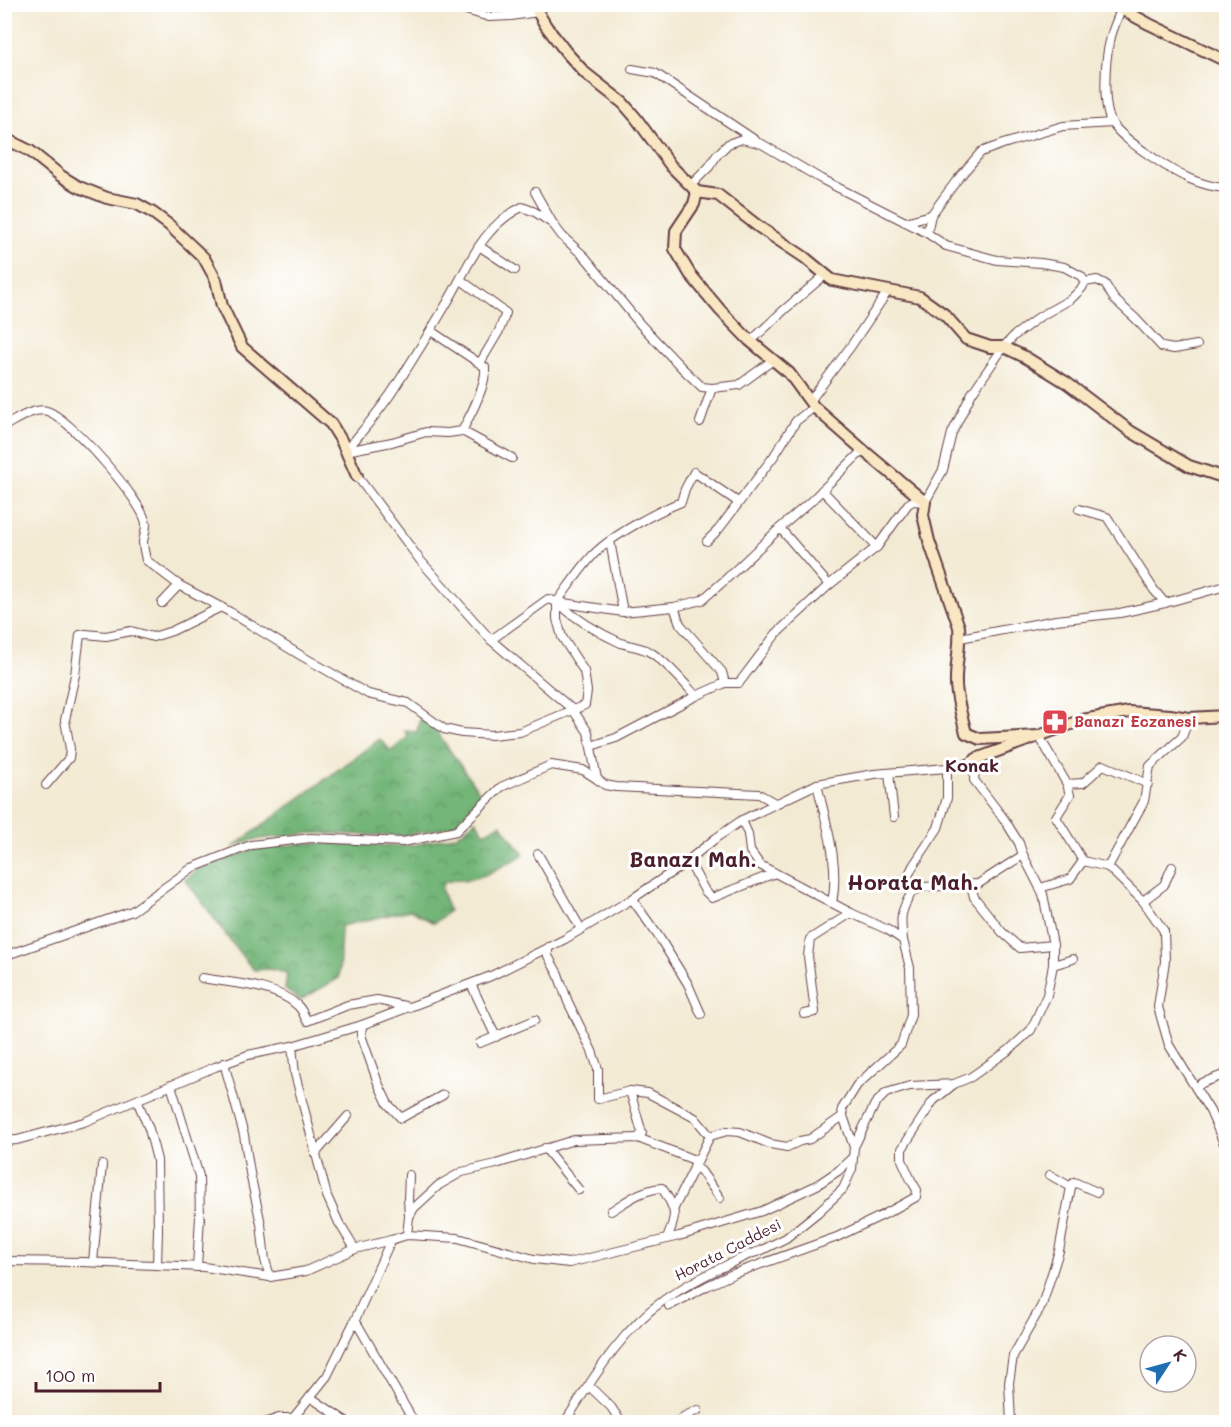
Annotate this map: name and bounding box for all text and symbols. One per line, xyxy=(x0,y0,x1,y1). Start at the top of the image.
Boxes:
pharmacy icon: Banazı Eczanesi xyxy=(1040,707,1070,737)
place label: Banazı Eczanesi xyxy=(1074,711,1197,731)
district label: Konak xyxy=(945,753,999,777)
district label: Banazı Mah. xyxy=(629,845,757,872)
district label: Horata Mah. xyxy=(847,868,979,895)
street label: Horata Caddesi xyxy=(671,1214,784,1285)
north arrow xyxy=(1138,1334,1198,1394)
text: K xyxy=(1169,1344,1192,1365)
scale bar xyxy=(36,1355,160,1393)
text: 100 m xyxy=(45,1363,95,1387)

